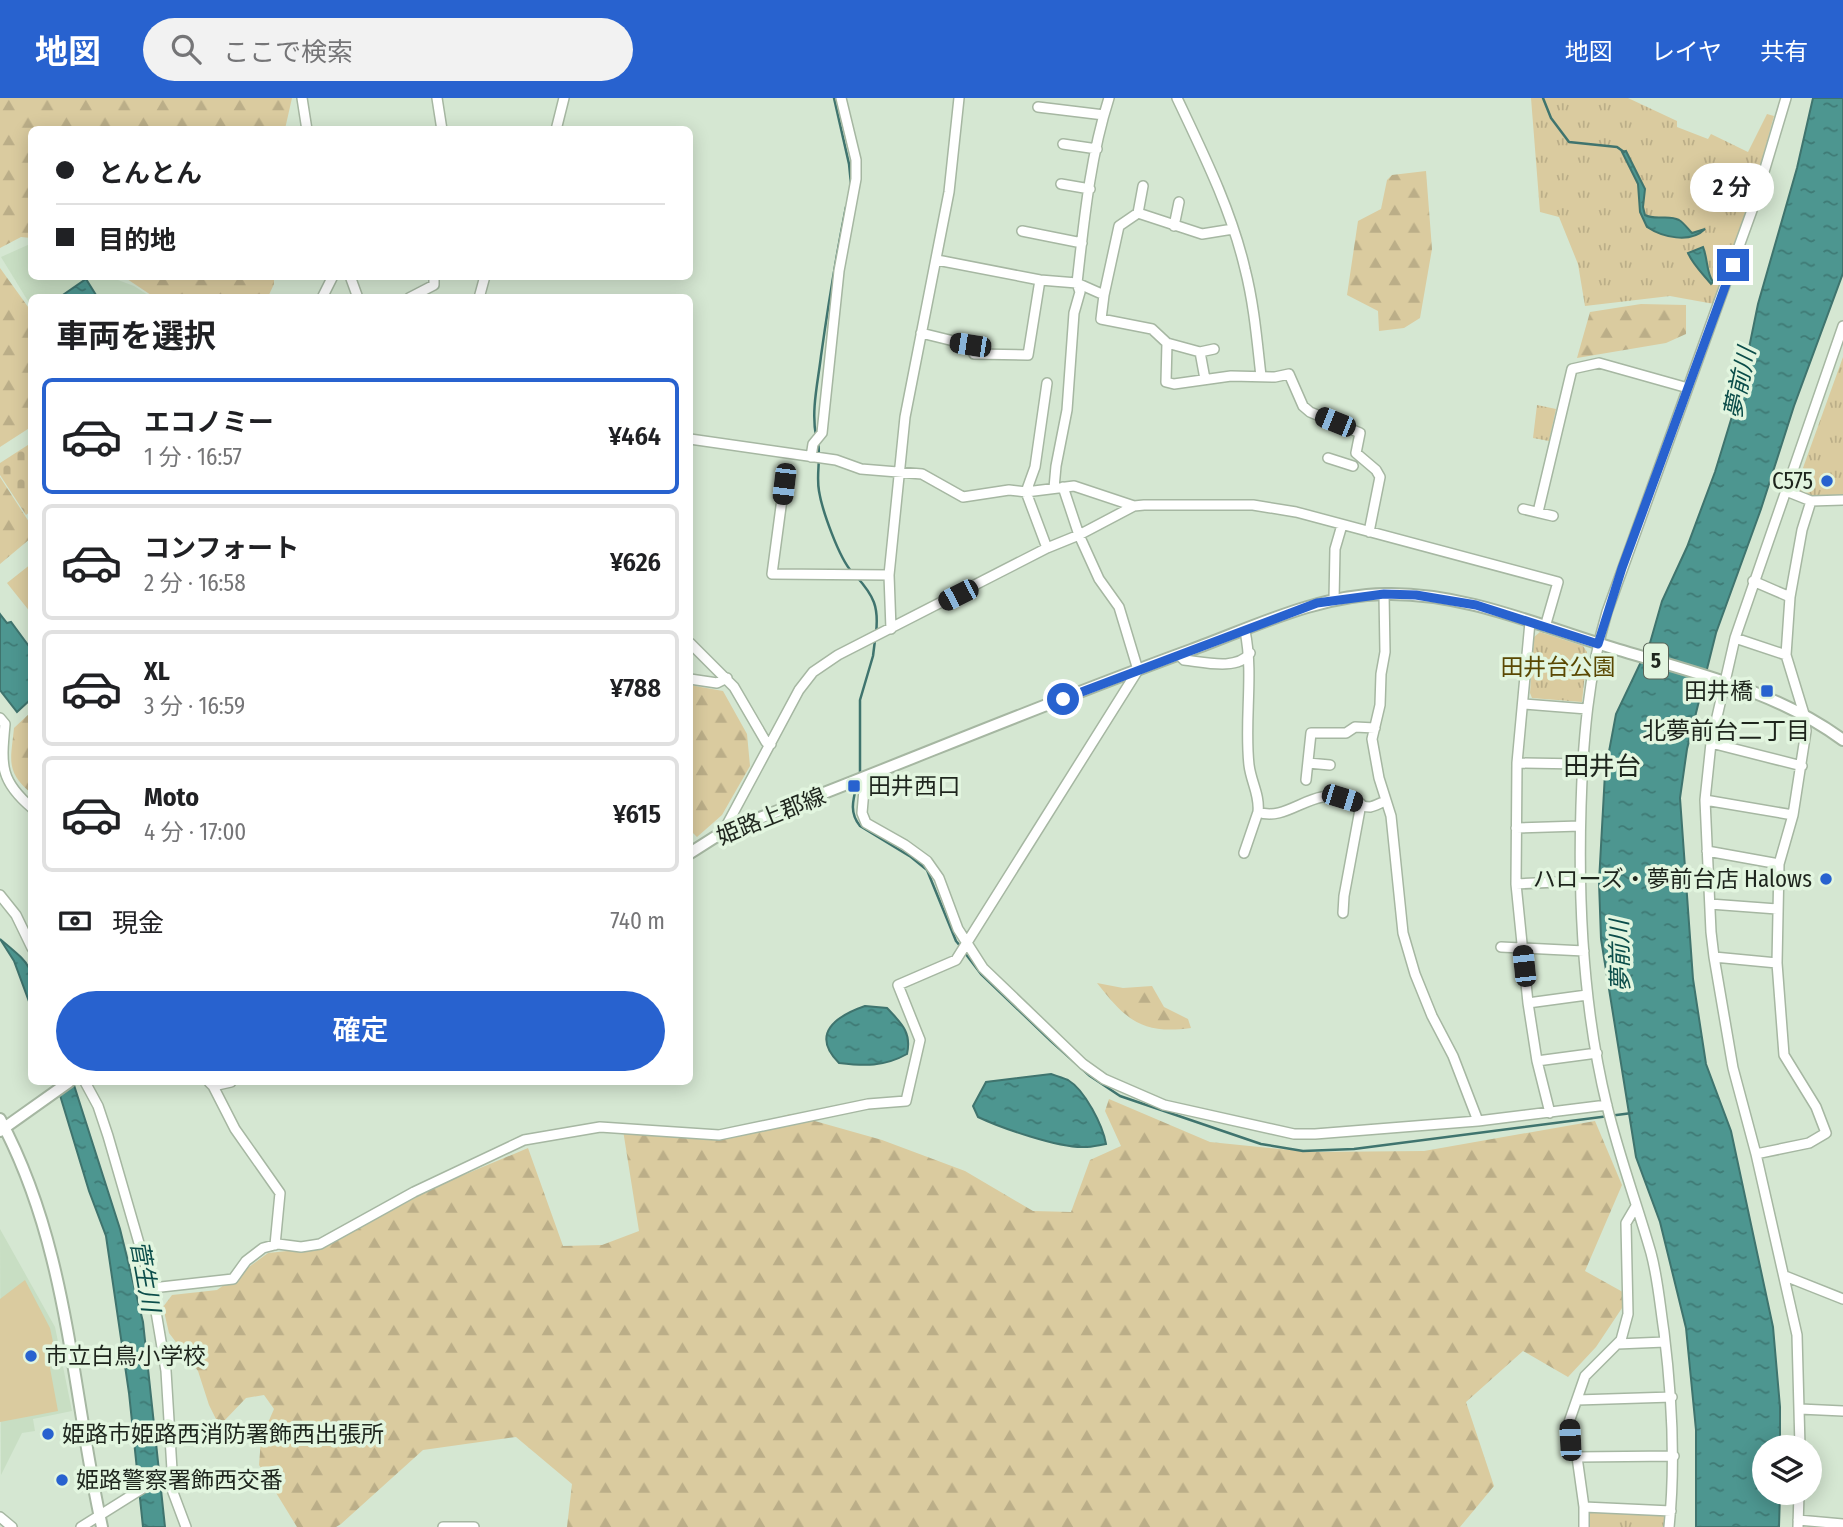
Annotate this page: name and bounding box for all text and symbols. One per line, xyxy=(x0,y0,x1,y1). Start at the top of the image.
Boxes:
search box xyxy=(143,18,633,81)
icon: search xyxy=(167,30,205,68)
text: 地図 xyxy=(35,32,101,72)
text: ここで検索 xyxy=(223,37,353,68)
text: 地図 xyxy=(1565,38,1613,66)
text: レイヤ xyxy=(1651,38,1722,66)
text: 共有 xyxy=(1760,38,1808,66)
text: とんとん xyxy=(98,158,202,189)
callout: 2 分 xyxy=(1691,164,1775,212)
text: 2 分 xyxy=(1713,173,1751,201)
text: 目的地 xyxy=(98,225,176,256)
route end xyxy=(1717,249,1749,281)
text: 車両を選択 xyxy=(56,317,216,355)
car xyxy=(948,331,993,359)
water label: 夢前川 xyxy=(1719,342,1762,421)
car xyxy=(1312,404,1359,440)
icon: car xyxy=(60,405,123,468)
text: エコノミー xyxy=(144,407,274,438)
text: ¥464 xyxy=(608,421,661,452)
text: 1 分 · 16:57 xyxy=(144,443,242,471)
car xyxy=(772,462,797,506)
place label: C575 xyxy=(1772,467,1813,495)
marker: C575 xyxy=(1819,473,1835,489)
icon: car xyxy=(60,531,123,594)
text: コンフォート xyxy=(144,533,299,564)
text: ¥626 xyxy=(610,547,661,578)
text: 2 分 · 16:58 xyxy=(144,569,246,597)
car xyxy=(935,576,982,614)
road number: 5 xyxy=(1644,644,1668,678)
park label: 田井台公園 xyxy=(1501,653,1616,681)
text: XL xyxy=(144,656,170,687)
icon: car xyxy=(60,657,123,720)
text: ¥788 xyxy=(610,673,661,704)
place label: 田井橋 xyxy=(1684,677,1753,705)
route start xyxy=(1047,683,1079,715)
marker: 田井橋 xyxy=(1759,683,1775,699)
text: 3 分 · 16:59 xyxy=(144,692,245,720)
district label: 北夢前台二丁目 xyxy=(1642,717,1810,745)
district label: 田井台 xyxy=(1563,751,1641,782)
place label: 田井西口 xyxy=(868,772,960,800)
marker: 田井西口 xyxy=(846,778,862,794)
street label: 姫路上郡線 xyxy=(712,781,830,851)
text: Moto xyxy=(144,782,199,813)
car xyxy=(1319,782,1366,814)
icon: car xyxy=(60,783,123,846)
text: ¥615 xyxy=(613,799,661,830)
text: 4 分 · 17:00 xyxy=(144,818,246,846)
place label: ハローズ・夢前台店 Halows xyxy=(1533,865,1812,893)
marker: ハローズ・夢前台店 Halows xyxy=(1818,871,1834,887)
icon: cash xyxy=(56,902,94,940)
text: 740 m xyxy=(610,907,665,935)
text: 現金 xyxy=(112,908,164,939)
water label: 夢前川 xyxy=(1605,917,1635,992)
car xyxy=(1512,944,1537,988)
button: 確定 xyxy=(56,991,665,1071)
water label: 菅生川 xyxy=(125,1238,166,1317)
place label: 市立白鳥小学校 xyxy=(45,1342,206,1370)
marker: 市立白鳥小学校 xyxy=(23,1348,39,1364)
car xyxy=(1559,1418,1582,1462)
place label: 姫路市姫路西消防署飾西出張所 xyxy=(62,1420,384,1448)
marker: 姫路市姫路西消防署飾西出張所 xyxy=(40,1426,56,1442)
map controls xyxy=(1752,1435,1822,1505)
button: layers xyxy=(1752,1435,1822,1505)
place label: 姫路警察署飾西交番 xyxy=(76,1466,283,1494)
marker: 姫路警察署飾西交番 xyxy=(54,1472,70,1488)

